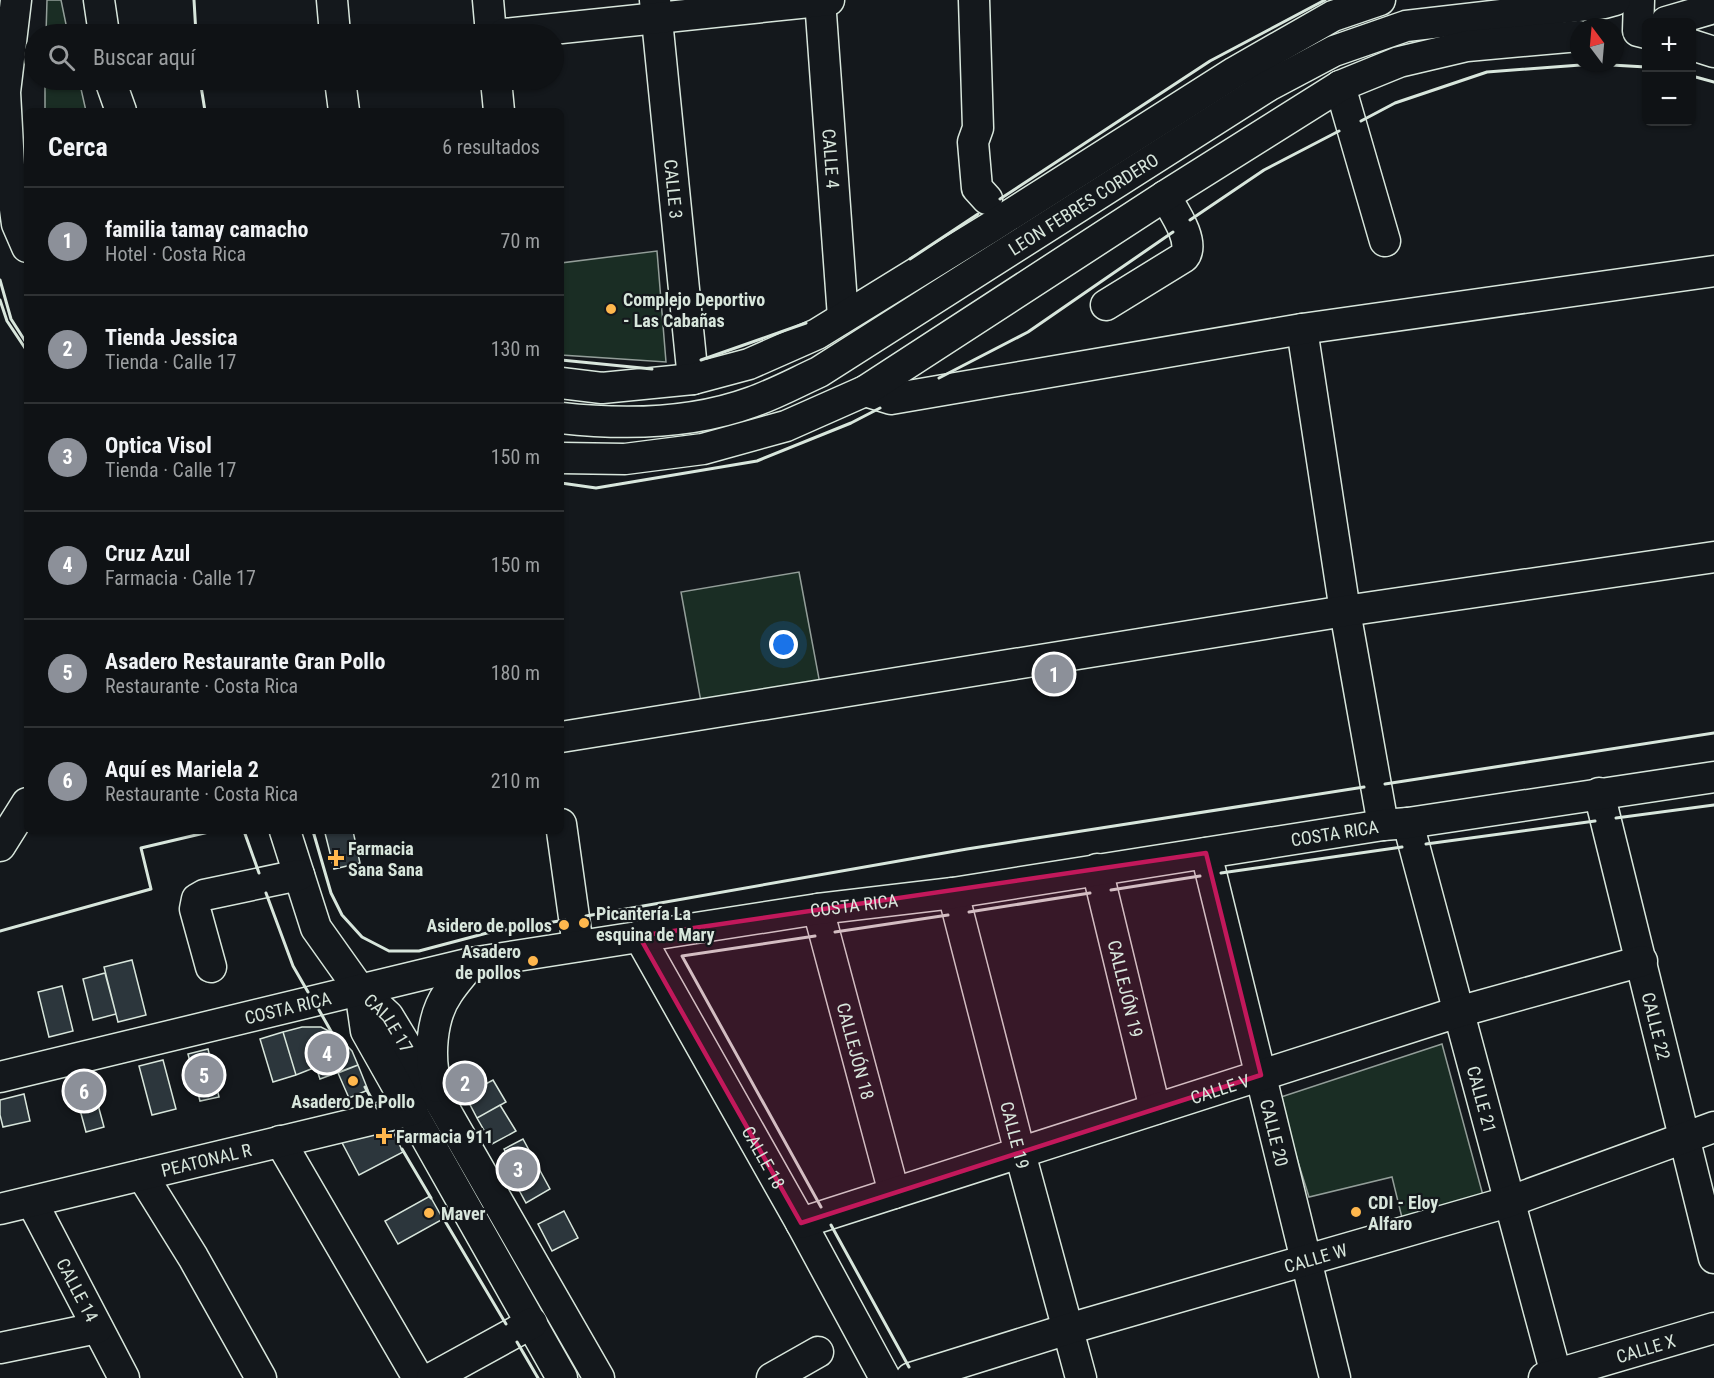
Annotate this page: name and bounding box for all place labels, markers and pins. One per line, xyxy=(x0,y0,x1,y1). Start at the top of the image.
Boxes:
place label: Complejo Deportivo - Las Cabañas xyxy=(623,289,765,331)
marker: Complejo Deportivo - Las Cabañas xyxy=(604,302,618,316)
pin: 1 xyxy=(1034,652,1074,696)
place label: Farmacia Sana Sana xyxy=(348,838,423,880)
marker: Farmacia Sana Sana xyxy=(329,851,343,865)
place label: Picantería La esquina de Mary xyxy=(596,903,715,945)
place label: Asidero de pollos xyxy=(427,915,552,936)
marker: Picantería La esquina de Mary xyxy=(577,916,591,930)
marker: Asidero de pollos xyxy=(557,918,571,932)
place label: Asadero de pollos xyxy=(455,941,521,983)
marker: Asadero de pollos xyxy=(526,954,540,968)
pin: 4 xyxy=(308,1030,346,1076)
pin: 5 xyxy=(184,1052,224,1098)
pin: 2 xyxy=(446,1060,484,1106)
pin: 6 xyxy=(64,1068,104,1114)
marker: Asadero De Pollo xyxy=(346,1074,360,1088)
place label: Asadero De Pollo xyxy=(291,1091,415,1112)
place label: Farmacia 911 xyxy=(396,1126,493,1147)
marker: Farmacia 911 xyxy=(377,1129,391,1143)
pin: 3 xyxy=(498,1146,538,1192)
place label: CDI - Eloy Alfaro xyxy=(1368,1192,1438,1234)
place label: Maver xyxy=(441,1203,486,1224)
marker: CDI - Eloy Alfaro xyxy=(1349,1205,1363,1219)
marker: Maver xyxy=(422,1206,436,1220)

